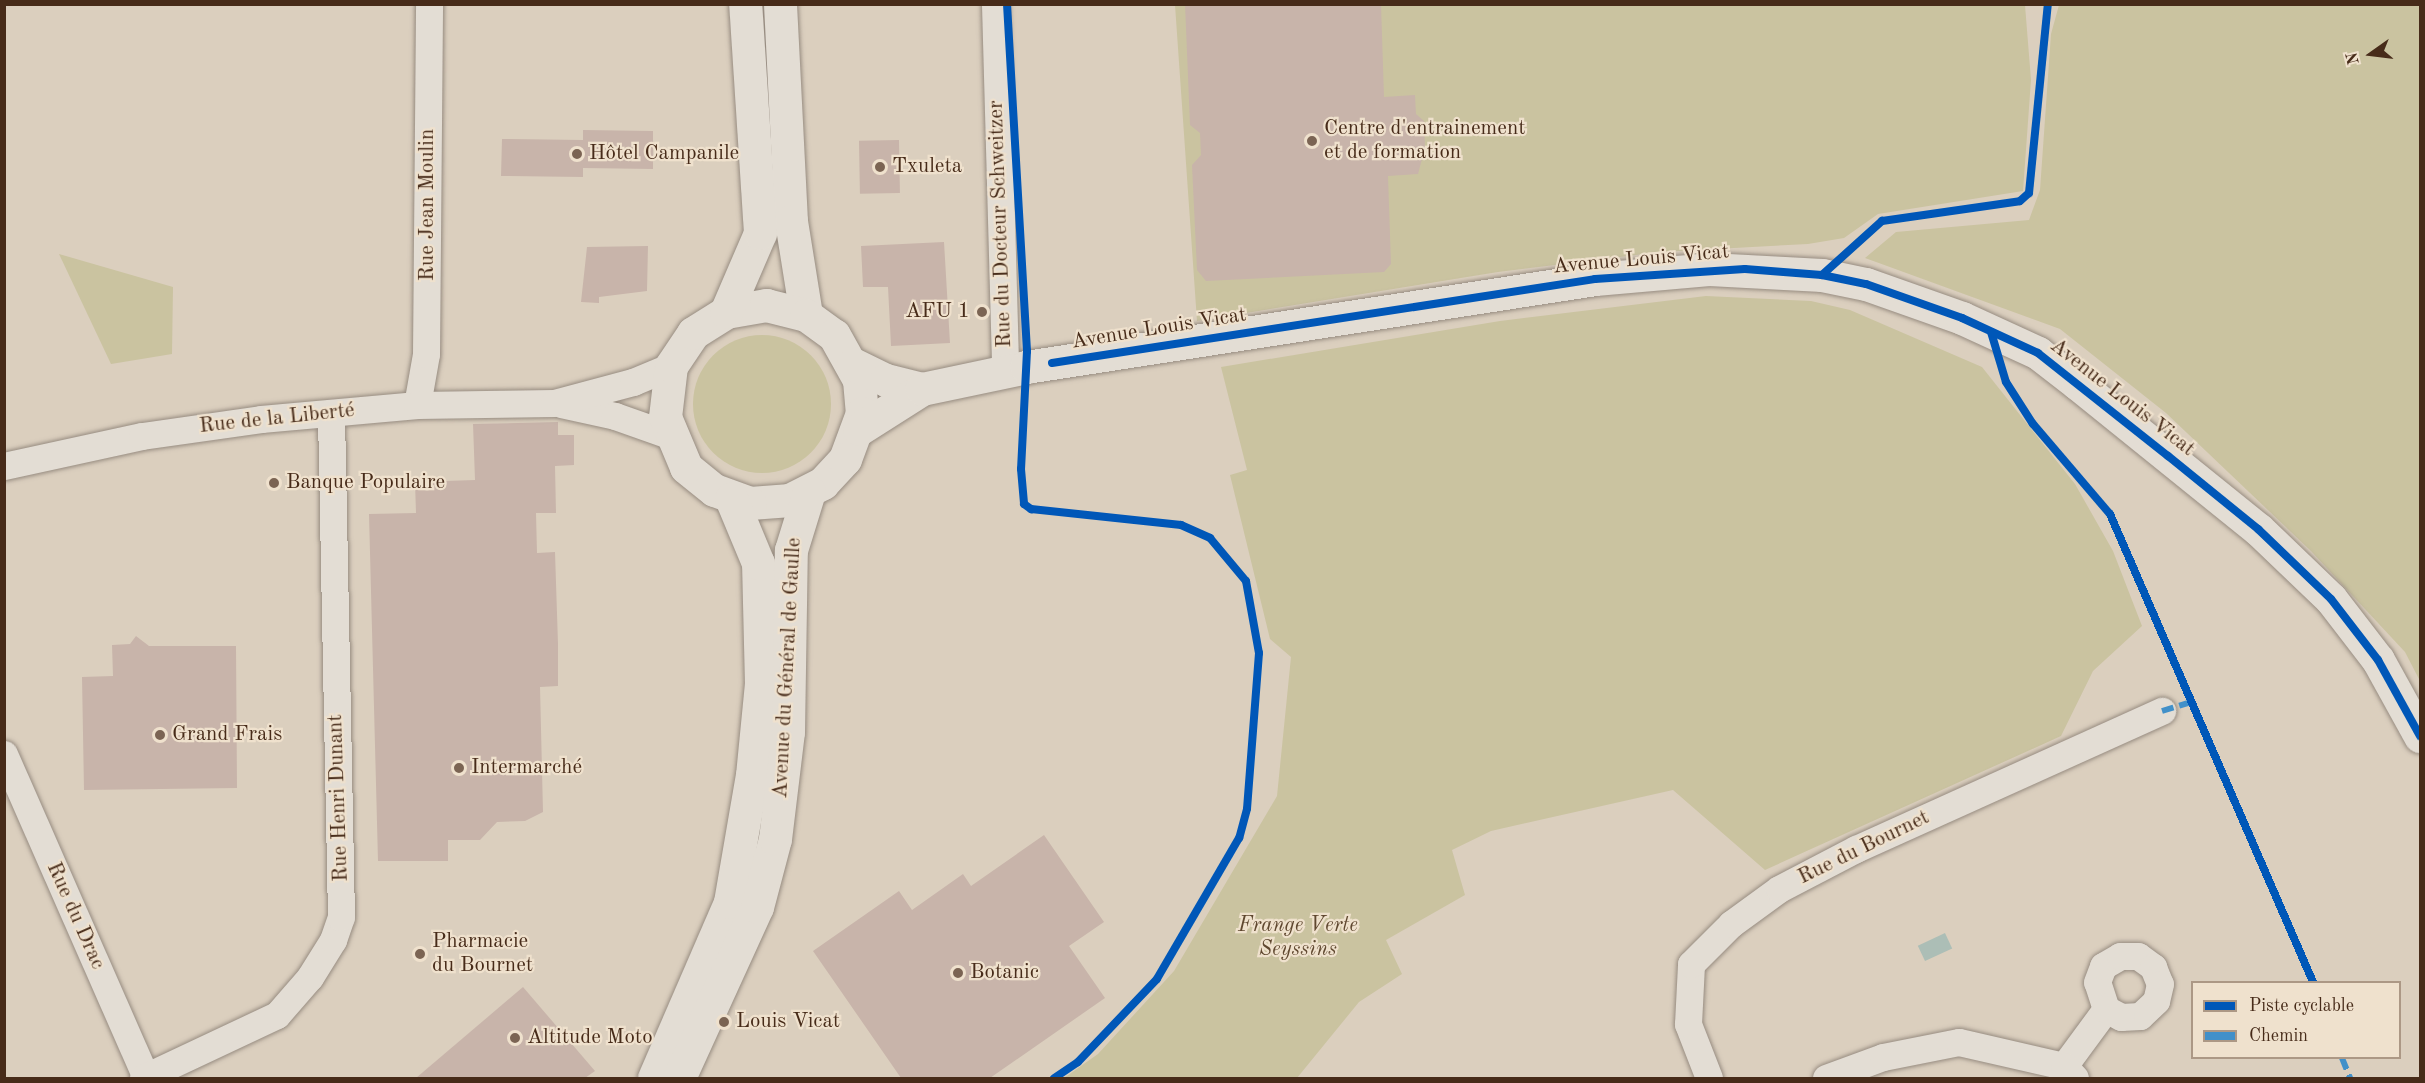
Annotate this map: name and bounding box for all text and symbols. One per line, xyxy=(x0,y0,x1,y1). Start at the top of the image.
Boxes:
north arrow xyxy=(2341,24,2401,84)
text: N xyxy=(2344,50,2363,66)
street label: Rue du Docteur Schweitzer xyxy=(984,100,1018,348)
place label: Centre d'entrainement et de formation xyxy=(1324,116,1526,166)
street label: Rue Jean Moulin xyxy=(415,129,441,281)
marker: Centre d'entrainement et de formation xyxy=(1305,134,1319,148)
place label: Hôtel Campanile xyxy=(589,141,739,167)
marker: Hôtel Campanile xyxy=(570,147,584,161)
place label: Txuleta xyxy=(892,154,962,180)
marker: Txuleta xyxy=(873,160,887,174)
street label: Avenue Louis Vicat xyxy=(1552,240,1730,280)
place label: AFU 1 xyxy=(905,299,970,325)
street label: Avenue Louis Vicat xyxy=(1070,303,1248,355)
marker: AFU 1 xyxy=(975,305,989,319)
street label: Avenue Louis Vicat xyxy=(2045,334,2199,462)
street label: Rue de la Liberté xyxy=(198,398,356,440)
place label: Banque Populaire xyxy=(286,470,445,496)
marker: Banque Populaire xyxy=(267,476,281,490)
street label: Avenue du Général de Gaulle xyxy=(769,537,807,799)
street label: Rue Henri Dunant xyxy=(323,714,355,882)
place label: Grand Frais xyxy=(172,722,282,748)
marker: Grand Frais xyxy=(153,728,167,742)
place label: Intermarché xyxy=(471,755,582,781)
marker: Intermarché xyxy=(452,761,466,775)
street label: Rue du Bournet xyxy=(1794,805,1934,891)
street label: Rue du Drac xyxy=(40,859,110,973)
park label: Frange Verte Seyssins xyxy=(1238,913,1358,963)
place label: Pharmacie du Bournet xyxy=(432,929,533,979)
marker: Pharmacie du Bournet xyxy=(413,947,427,961)
place label: Botanic xyxy=(970,960,1039,986)
marker: Botanic xyxy=(951,966,965,980)
legend xyxy=(2191,981,2401,1059)
text: Piste cyclable xyxy=(2249,997,2354,1015)
place label: Louis Vicat xyxy=(736,1009,840,1035)
marker: Louis Vicat xyxy=(717,1015,731,1029)
place label: Altitude Moto xyxy=(527,1025,653,1051)
text: Chemin xyxy=(2249,1027,2308,1045)
marker: Altitude Moto xyxy=(508,1031,522,1045)

